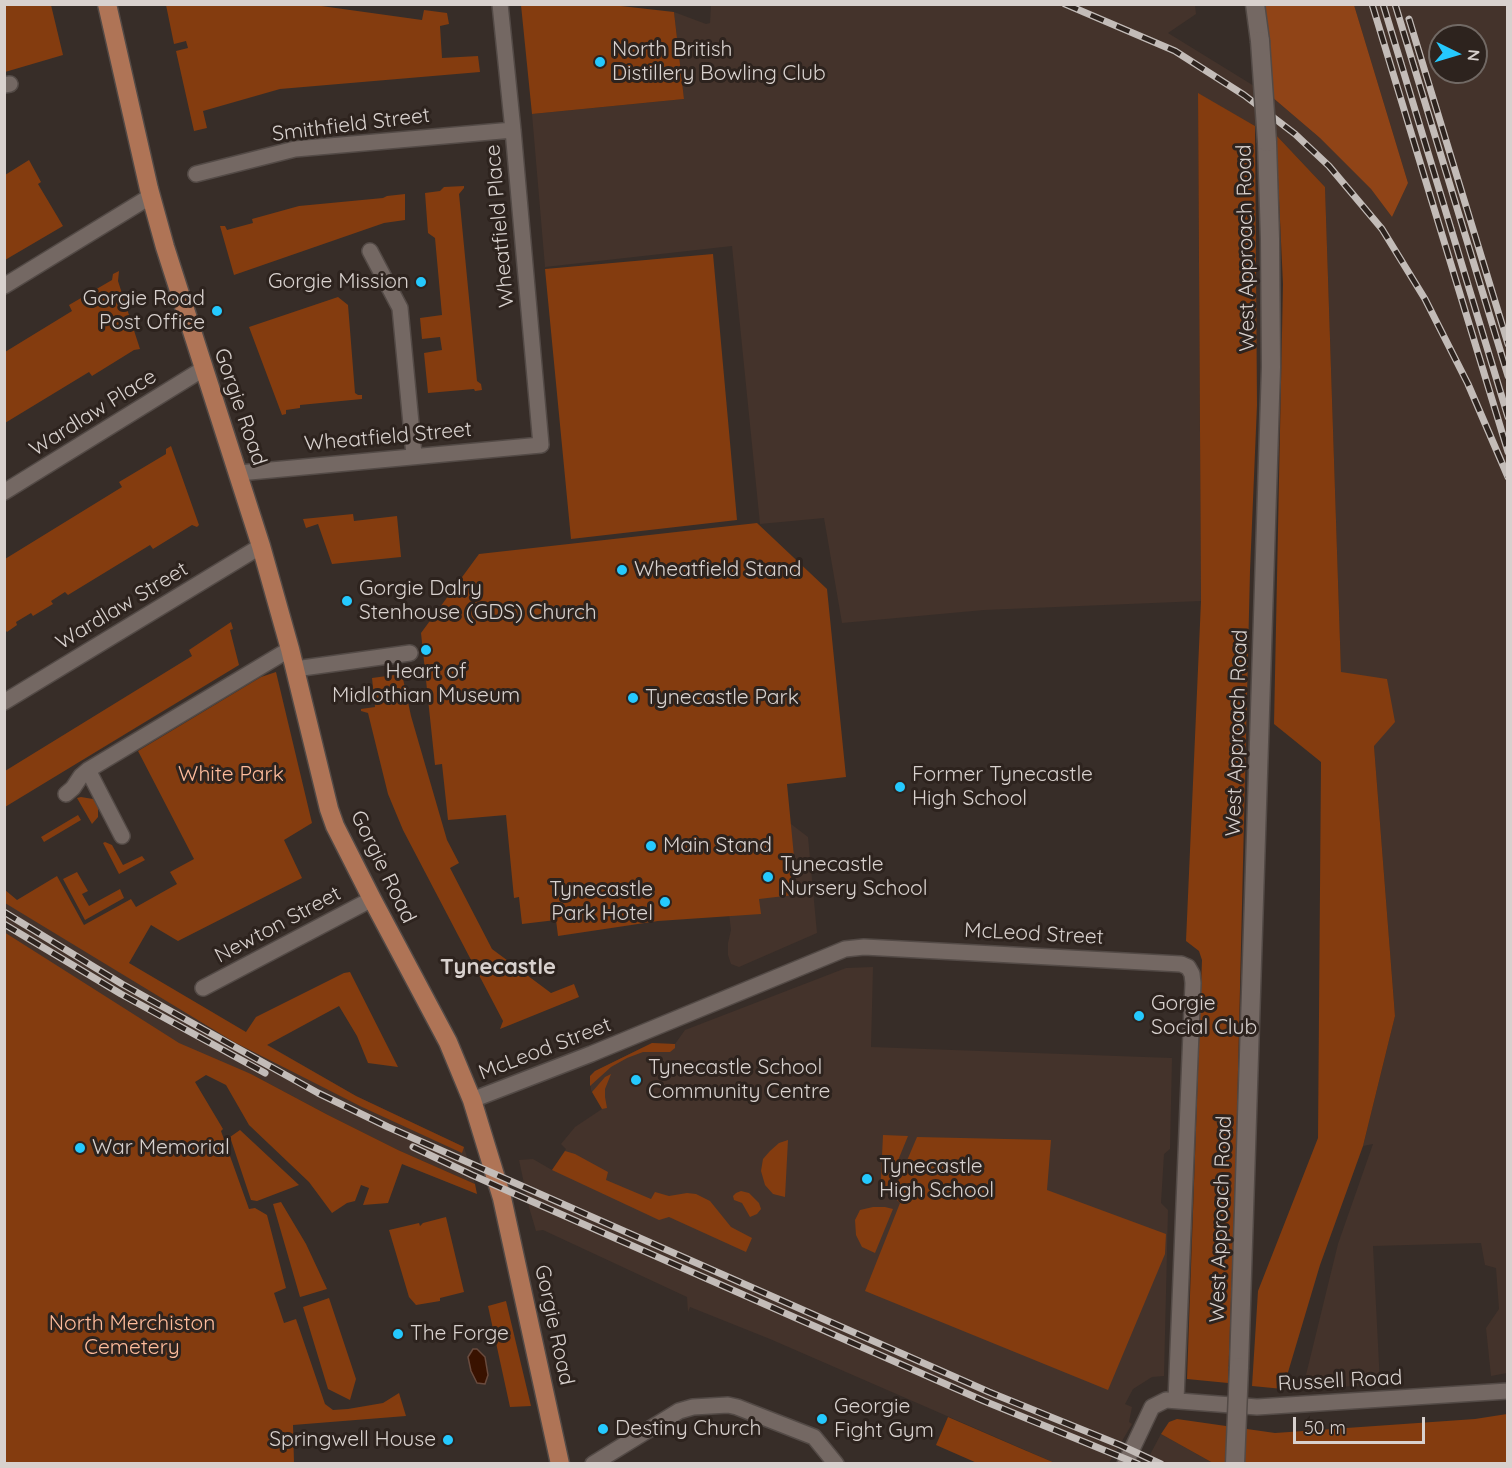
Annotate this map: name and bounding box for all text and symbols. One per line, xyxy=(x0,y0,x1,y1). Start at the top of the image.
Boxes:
north arrow xyxy=(1428,24,1488,84)
place label: North British Distillery Bowling Club xyxy=(612,37,826,87)
text: N xyxy=(1463,49,1484,62)
marker: North British Distillery Bowling Club xyxy=(593,55,607,69)
street label: Smithfield Street xyxy=(271,103,431,147)
street label: Wheatfield Place xyxy=(480,143,520,309)
street label: West Approach Road xyxy=(1232,144,1260,352)
place label: Gorgie Mission xyxy=(268,269,409,295)
marker: Gorgie Mission xyxy=(414,275,428,289)
place label: Gorgie Road Post Office xyxy=(83,286,205,336)
marker: Gorgie Road Post Office xyxy=(210,304,224,318)
street label: Gorgie Road xyxy=(208,345,272,469)
street label: Wardlaw Place xyxy=(25,364,161,462)
street label: Wheatfield Street xyxy=(303,417,473,457)
street label: Wardlaw Street xyxy=(51,557,193,655)
place label: Wheatfield Stand xyxy=(634,557,801,583)
marker: Wheatfield Stand xyxy=(615,563,629,577)
place label: Gorgie Dalry Stenhouse (GDS) Church xyxy=(359,576,597,626)
marker: Gorgie Dalry Stenhouse (GDS) Church xyxy=(340,594,354,608)
street label: West Approach Road xyxy=(1221,629,1253,837)
marker: Heart of Midlothian Museum xyxy=(419,643,433,657)
place label: Heart of Midlothian Museum xyxy=(332,659,520,709)
place label: Tynecastle Park xyxy=(645,685,799,711)
marker: Tynecastle Park xyxy=(626,691,640,705)
park label: White Park xyxy=(178,762,284,788)
place label: Former Tynecastle High School xyxy=(912,762,1093,812)
marker: Former Tynecastle High School xyxy=(893,780,907,794)
street label: Gorgie Road xyxy=(345,806,421,928)
place label: Main Stand xyxy=(663,833,772,859)
marker: Main Stand xyxy=(644,839,658,853)
place label: Tynecastle Nursery School xyxy=(780,852,928,902)
marker: Tynecastle Nursery School xyxy=(761,870,775,884)
place label: Tynecastle Park Hotel xyxy=(549,877,653,927)
street label: Newton Street xyxy=(211,881,345,969)
marker: Tynecastle Park Hotel xyxy=(658,895,672,909)
street label: McLeod Street xyxy=(964,918,1104,950)
district label: Tynecastle xyxy=(440,954,556,980)
place label: Gorgie Social Club xyxy=(1151,991,1257,1041)
marker: Gorgie Social Club xyxy=(1132,1009,1146,1023)
street label: McLeod Street xyxy=(475,1012,615,1086)
place label: Tynecastle School Community Centre xyxy=(648,1055,830,1105)
marker: Tynecastle School Community Centre xyxy=(629,1073,643,1087)
street label: West Approach Road xyxy=(1205,1115,1237,1323)
place label: War Memorial xyxy=(92,1135,230,1161)
marker: War Memorial xyxy=(73,1141,87,1155)
place label: Tynecastle High School xyxy=(879,1154,994,1204)
marker: Tynecastle High School xyxy=(860,1172,874,1186)
street label: Gorgie Road xyxy=(529,1263,579,1387)
park label: North Merchiston Cemetery xyxy=(49,1311,215,1361)
place label: The Forge xyxy=(410,1321,509,1347)
marker: The Forge xyxy=(391,1327,405,1341)
street label: Russell Road xyxy=(1277,1365,1403,1397)
place label: Georgie Fight Gym xyxy=(834,1394,934,1444)
scale bar xyxy=(1296,1405,1428,1443)
marker: Georgie Fight Gym xyxy=(815,1412,829,1426)
place label: Destiny Church xyxy=(615,1416,761,1442)
text: 50 m xyxy=(1304,1416,1346,1439)
marker: Destiny Church xyxy=(596,1422,610,1436)
place label: Springwell House xyxy=(269,1427,436,1453)
marker: Springwell House xyxy=(441,1433,455,1447)

